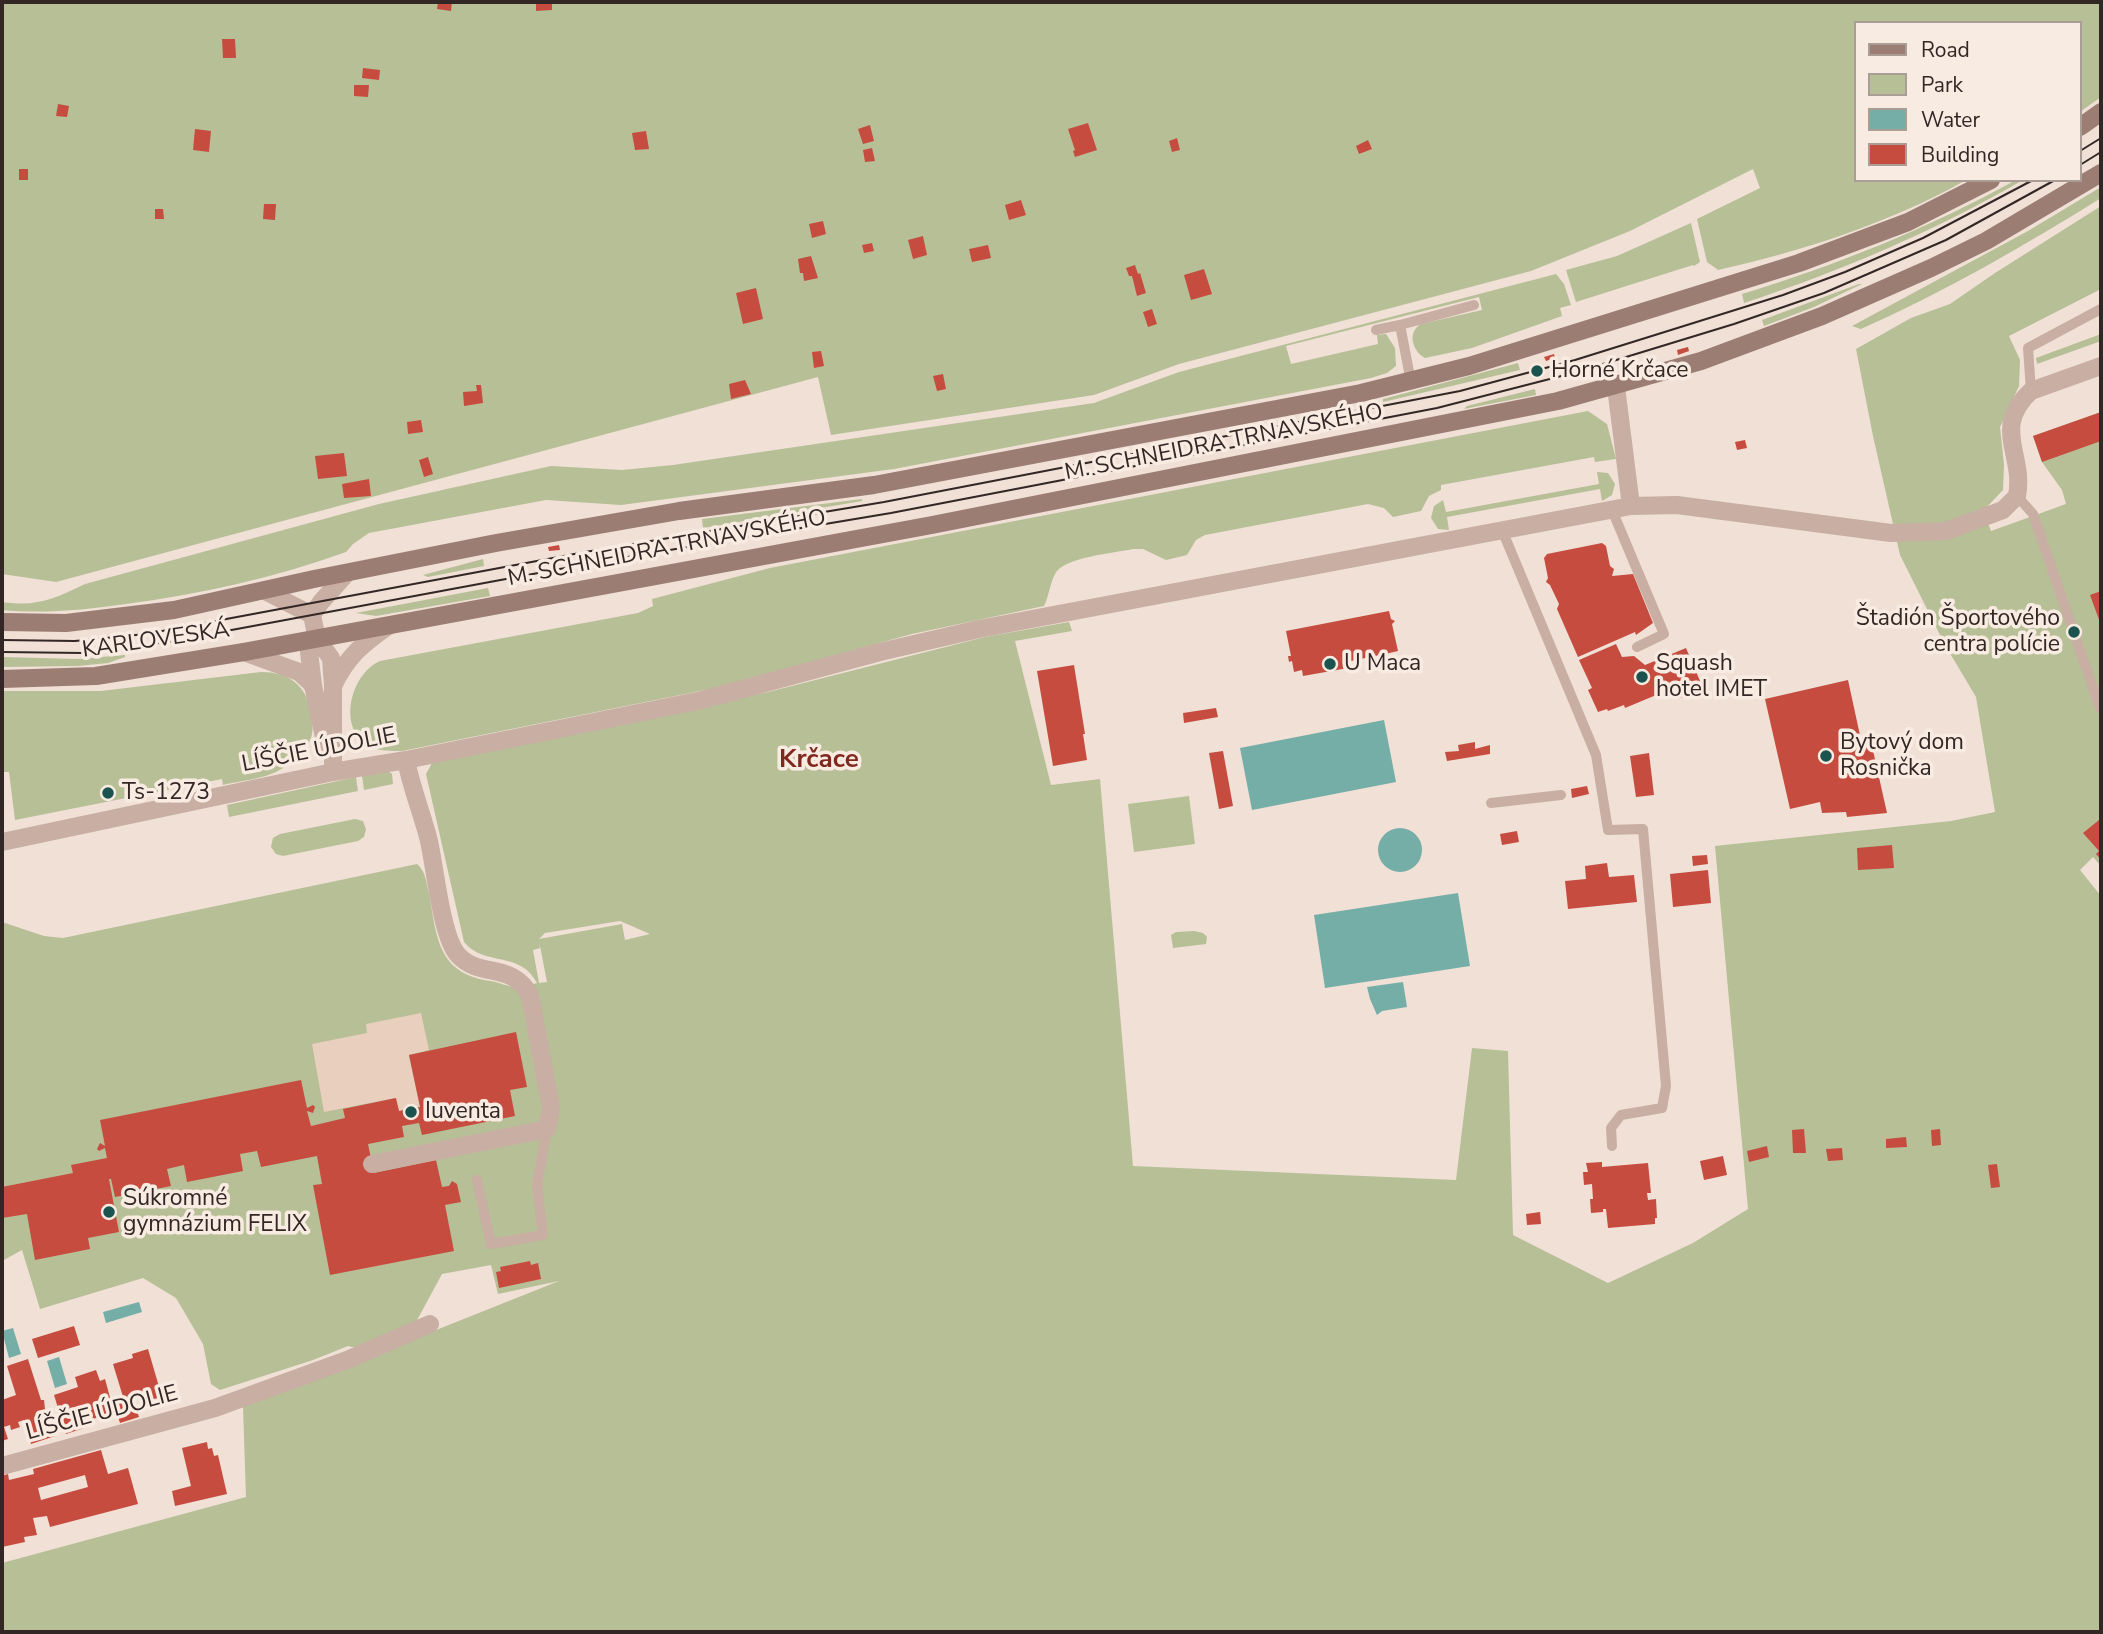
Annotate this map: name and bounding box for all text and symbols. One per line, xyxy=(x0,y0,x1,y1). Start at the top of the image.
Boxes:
legend xyxy=(1854,21,2082,182)
text: Road xyxy=(1921,36,1970,64)
text: Park xyxy=(1921,71,1963,99)
text: Water xyxy=(1921,106,1980,134)
text: Building xyxy=(1921,141,1999,169)
place label: Horné Krčace xyxy=(1551,357,1689,385)
marker: Horné Krčace xyxy=(1529,363,1545,379)
street label: M. SCHNEIDRA TRNAVSKÉHO xyxy=(1063,399,1385,487)
street label: M. SCHNEIDRA TRNAVSKÉHO xyxy=(506,505,828,593)
place label: Štadión Športového centra polície xyxy=(1856,605,2060,659)
street label: KARLOVESKÁ xyxy=(81,617,231,665)
marker: Štadión Športového centra polície xyxy=(2066,624,2082,640)
place label: U Maca xyxy=(1344,650,1421,678)
place label: Squash hotel IMET xyxy=(1656,650,1767,704)
marker: U Maca xyxy=(1322,656,1338,672)
marker: Squash hotel IMET xyxy=(1634,669,1650,685)
street label: LÍŠČIE ÚDOLIE xyxy=(240,723,398,779)
place label: Bytový dom Rosnička xyxy=(1840,729,1964,783)
district label: Krčace xyxy=(779,745,859,777)
marker: Bytový dom Rosnička xyxy=(1818,748,1834,764)
place label: Ts-1273 xyxy=(122,779,210,807)
marker: Ts-1273 xyxy=(100,785,116,801)
place label: Iuventa xyxy=(425,1098,501,1126)
marker: Iuventa xyxy=(403,1104,419,1120)
place label: Súkromné gymnázium FELIX xyxy=(123,1185,307,1239)
marker: Súkromné gymnázium FELIX xyxy=(101,1204,117,1220)
street label: LÍŠČIE ÚDOLIE xyxy=(23,1380,181,1448)

